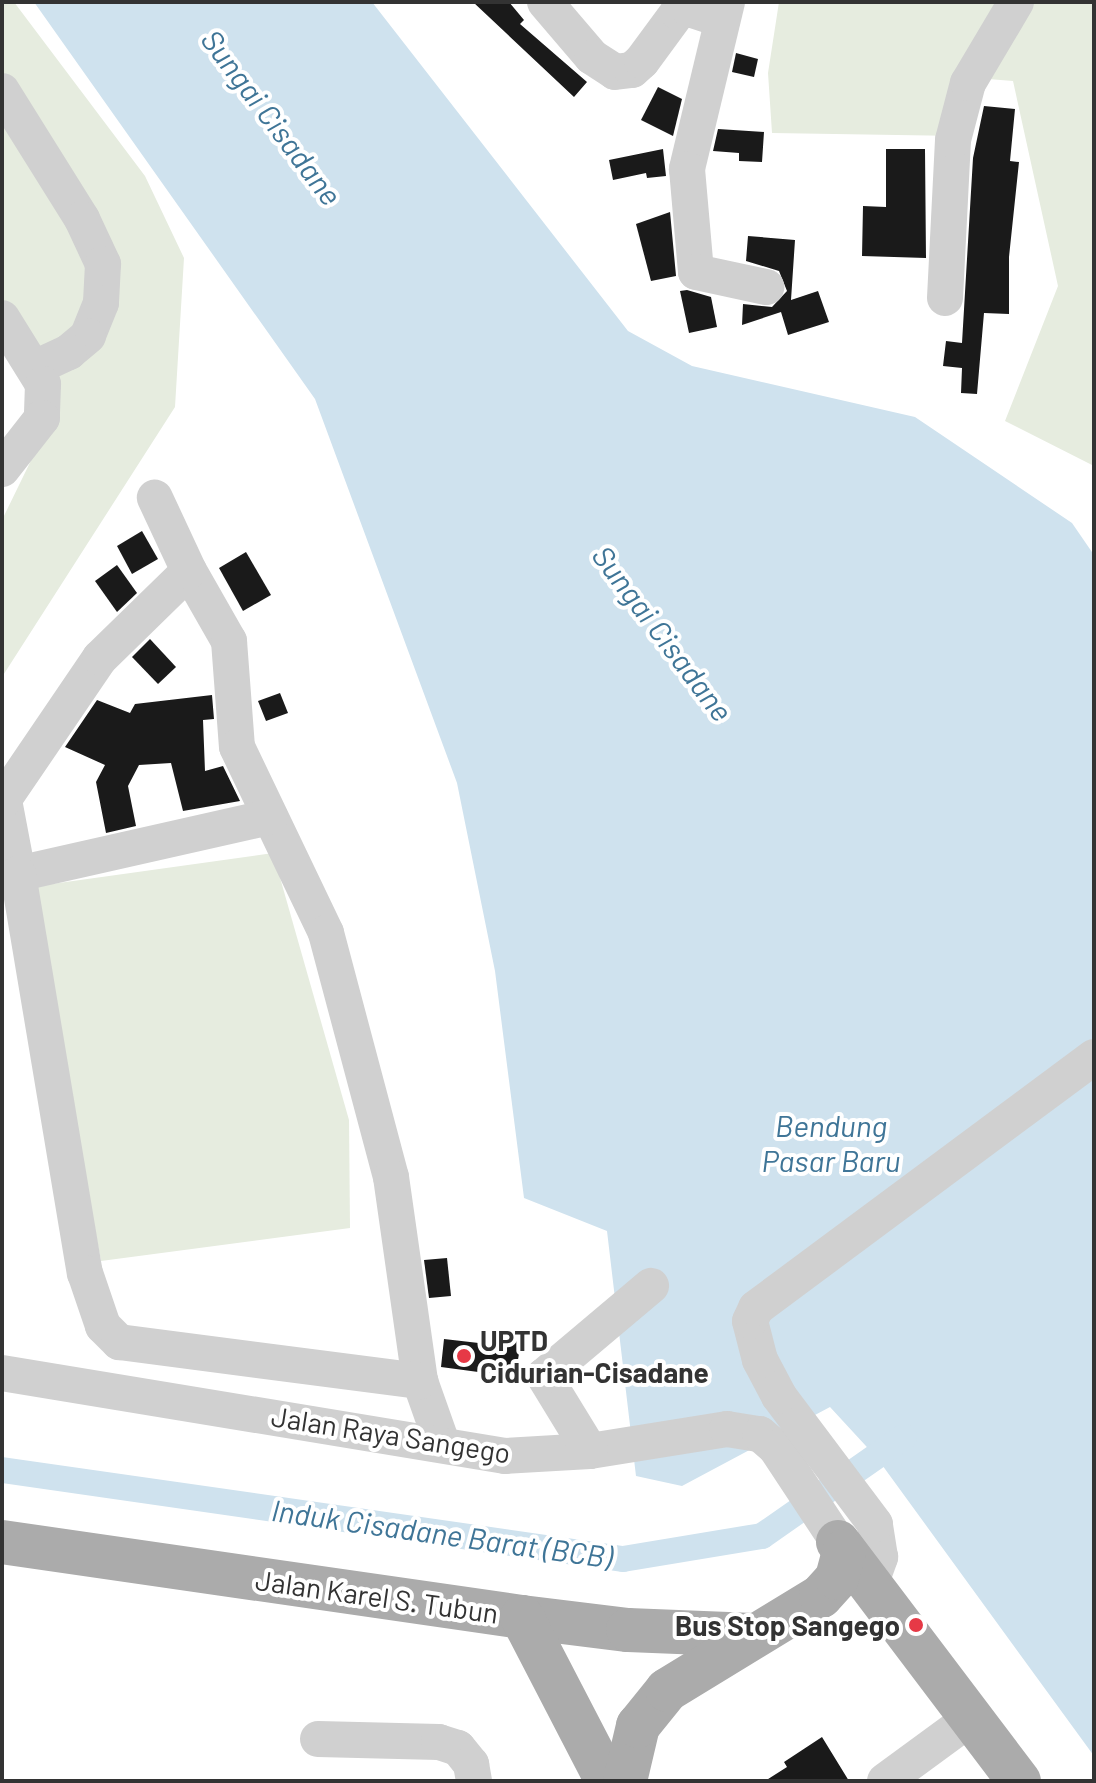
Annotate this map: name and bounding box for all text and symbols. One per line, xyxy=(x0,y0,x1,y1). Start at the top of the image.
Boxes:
water label: Sungai Cisadane xyxy=(194,22,350,212)
water label: Sungai Cisadane xyxy=(585,538,741,728)
water label: Bendung Pasar Baru xyxy=(762,1107,900,1178)
place label: UPTD Cidurian-Cisadane xyxy=(480,1323,709,1389)
marker: UPTD Cidurian-Cisadane xyxy=(455,1347,473,1365)
street label: Jalan Raya Sangego xyxy=(269,1399,513,1469)
water label: Induk Cisadane Barat (BCB) xyxy=(269,1491,615,1575)
street label: Jalan Karel S. Tubun xyxy=(253,1562,501,1630)
place label: Bus Stop Sangego xyxy=(675,1608,900,1642)
marker: Bus Stop Sangego xyxy=(907,1616,925,1634)

